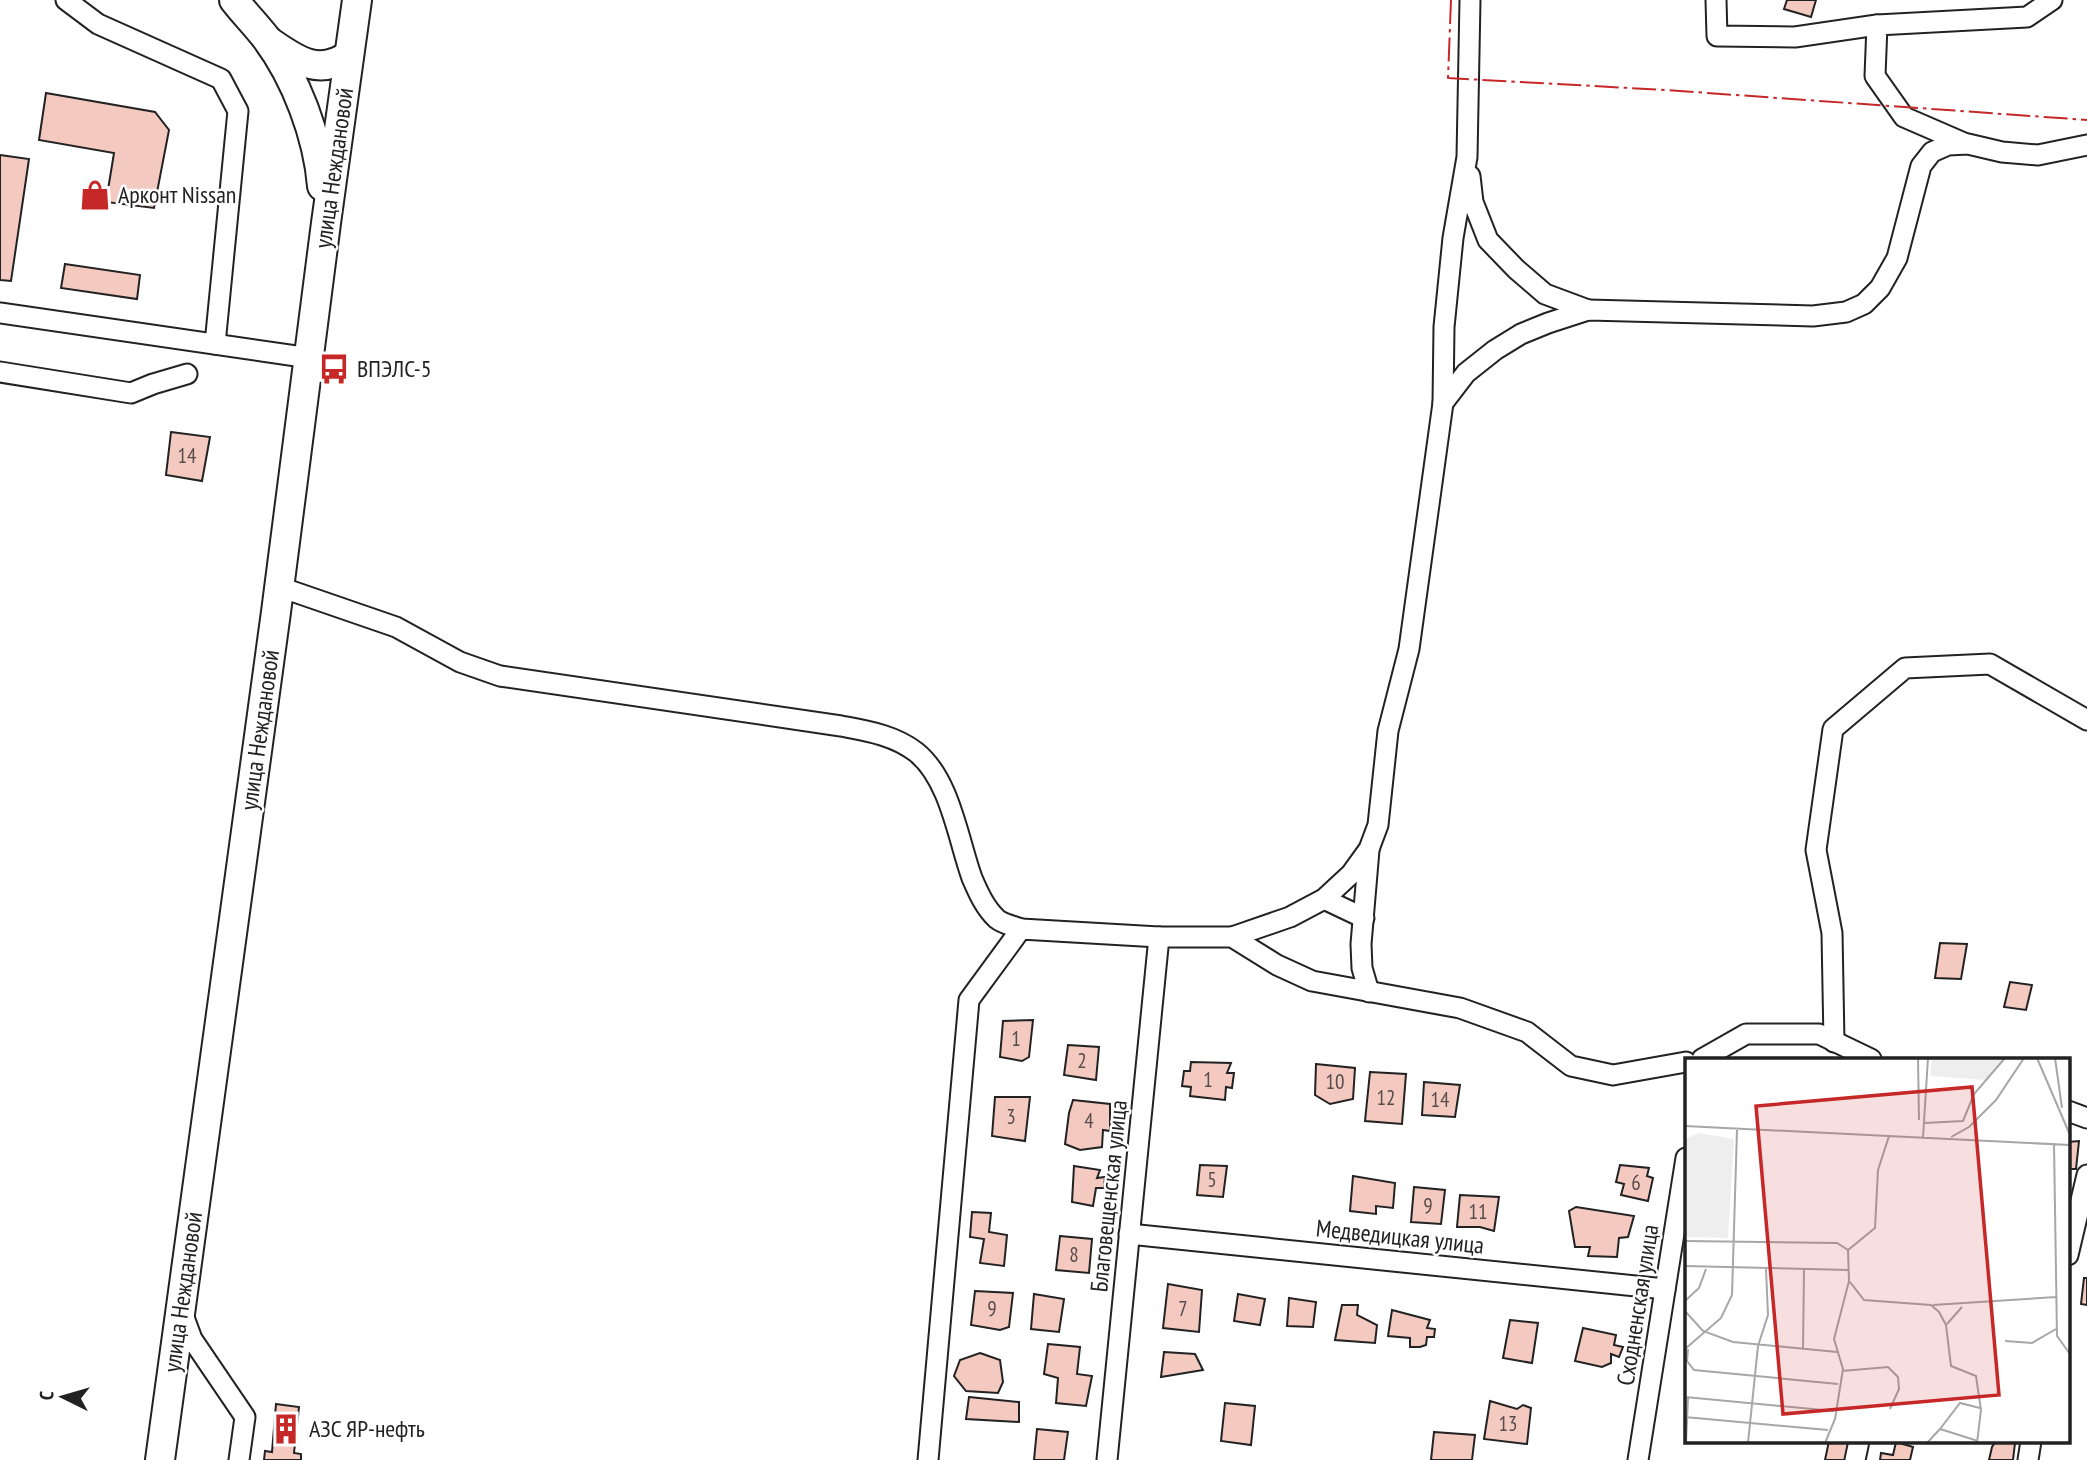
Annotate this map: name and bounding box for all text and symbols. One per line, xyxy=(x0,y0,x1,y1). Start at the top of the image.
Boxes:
street label: улица Неждановой xyxy=(307,86,360,250)
shop icon: Арконт Nissan xyxy=(78,178,112,212)
place label: Арконт Nissan xyxy=(118,179,236,210)
bus stop icon: ВПЭЛС-5 xyxy=(317,352,351,386)
place label: ВПЭЛС-5 xyxy=(357,353,431,384)
house number: 14 xyxy=(178,442,197,469)
street label: улица Неждановой xyxy=(233,648,286,812)
house number: 1 xyxy=(1011,1025,1021,1052)
house number: 2 xyxy=(1077,1047,1087,1074)
inset map xyxy=(1685,1058,2070,1442)
house number: 1 xyxy=(1203,1066,1213,1093)
house number: 10 xyxy=(1326,1068,1344,1095)
house number: 12 xyxy=(1377,1084,1395,1111)
house number: 14 xyxy=(1431,1086,1450,1113)
street label: Благовещенская улица xyxy=(1083,1099,1134,1293)
house number: 3 xyxy=(1006,1103,1016,1130)
house number: 4 xyxy=(1084,1107,1094,1134)
house number: 5 xyxy=(1207,1166,1217,1193)
house number: 6 xyxy=(1631,1169,1641,1196)
house number: 9 xyxy=(1423,1192,1433,1219)
house number: 11 xyxy=(1469,1198,1487,1225)
street label: улица Неждановой xyxy=(156,1210,209,1374)
street label: Медведицкая улица xyxy=(1315,1212,1486,1261)
street label: Сходненская улица xyxy=(1609,1222,1666,1388)
house number: 8 xyxy=(1069,1241,1079,1268)
house number: 9 xyxy=(987,1295,997,1322)
house number: 7 xyxy=(1178,1295,1188,1322)
north arrow xyxy=(28,1362,98,1432)
text: С xyxy=(34,1390,58,1401)
house number: 13 xyxy=(1499,1410,1517,1437)
building icon: АЗС ЯР-нефть xyxy=(269,1412,303,1446)
place label: АЗС ЯР-нефть xyxy=(309,1413,425,1444)

